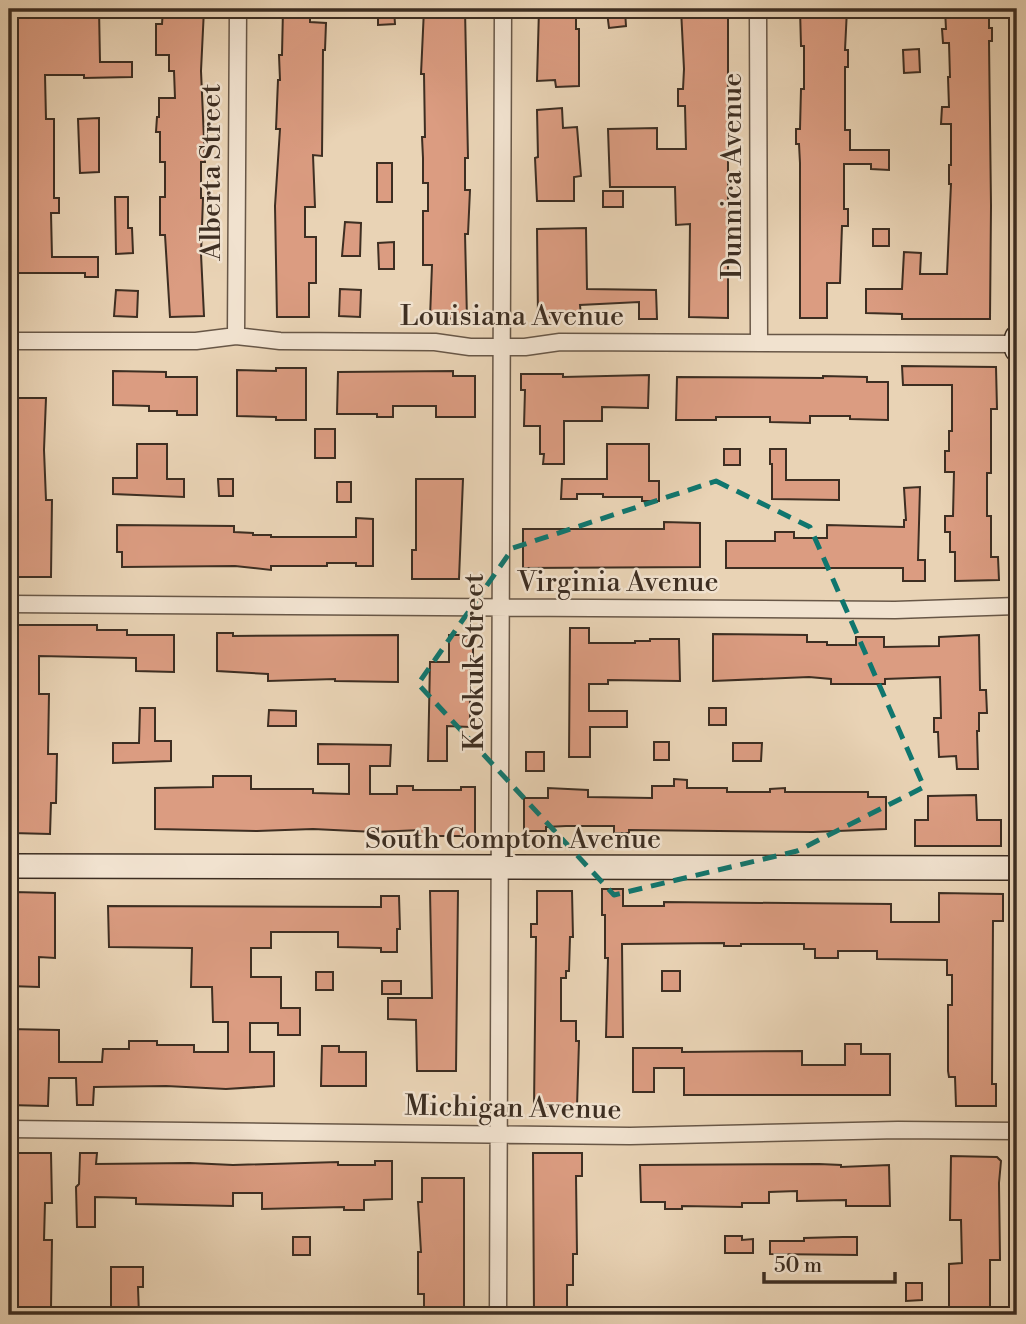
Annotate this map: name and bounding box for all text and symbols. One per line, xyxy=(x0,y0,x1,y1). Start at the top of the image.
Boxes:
street label: Dunnica Avenue xyxy=(715,73,750,279)
street label: Alberta Street xyxy=(194,84,229,261)
street label: Louisiana Avenue xyxy=(400,299,624,334)
street label: Virginia Avenue xyxy=(516,565,719,600)
street label: Keokuk Street xyxy=(457,573,492,751)
street label: South Compton Avenue xyxy=(365,822,661,857)
street label: Michigan Avenue xyxy=(404,1089,622,1127)
scale bar xyxy=(764,1240,895,1284)
text: 50 m xyxy=(774,1253,822,1279)

